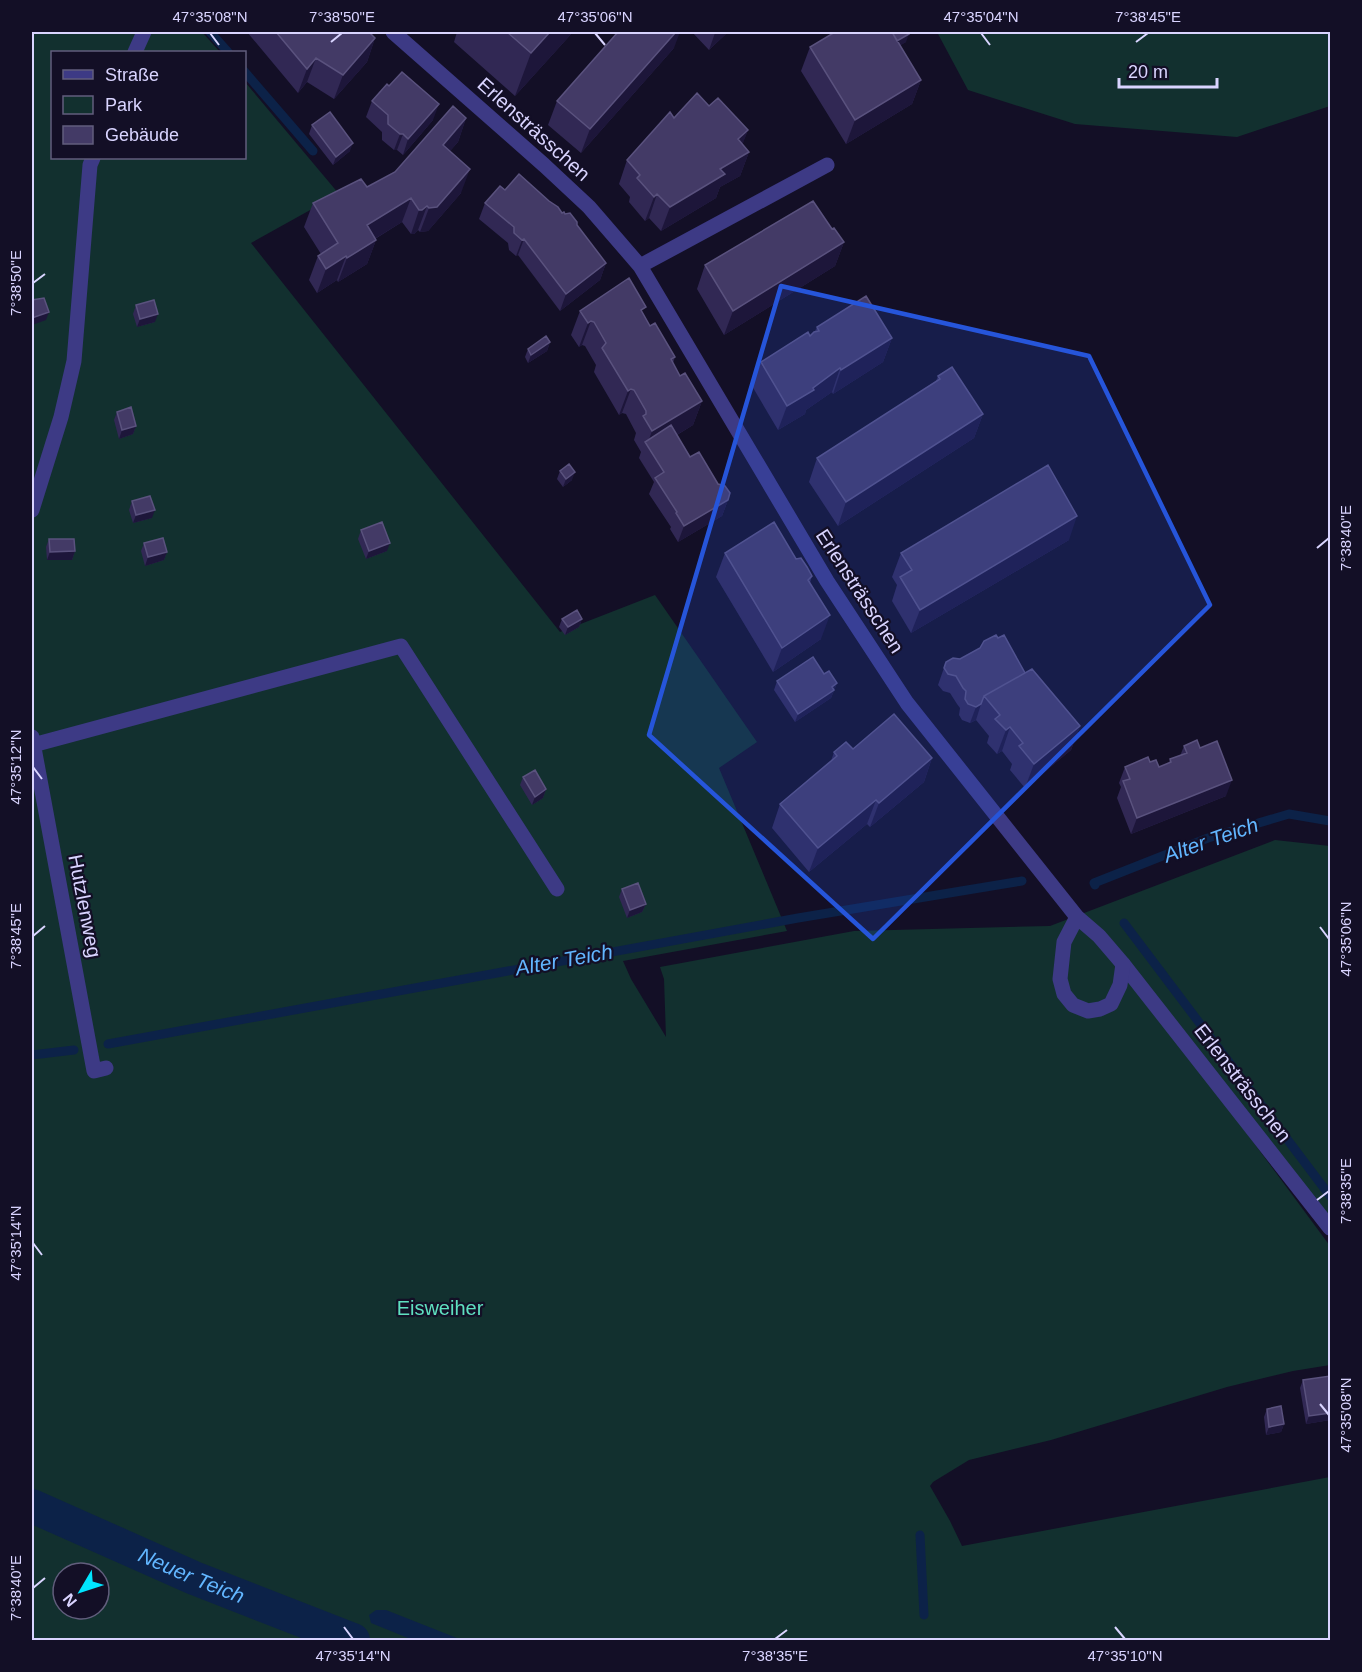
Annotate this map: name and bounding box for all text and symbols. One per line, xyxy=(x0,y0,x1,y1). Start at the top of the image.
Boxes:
text: 47°35'08"N xyxy=(172,8,248,25)
text: 7°38'50"E xyxy=(309,8,375,25)
text: 47°35'06"N xyxy=(557,8,633,25)
text: 47°35'04"N xyxy=(943,8,1019,25)
text: 7°38'45"E xyxy=(1115,8,1181,25)
legend xyxy=(51,51,246,159)
scale bar xyxy=(1119,51,1216,89)
text: 20 m xyxy=(1128,62,1168,82)
text: Straße xyxy=(105,65,159,85)
street label: Erlensträsschen xyxy=(473,73,595,185)
text: Park xyxy=(105,95,143,115)
text: Gebäude xyxy=(105,125,179,145)
text: 7°38'50"E xyxy=(7,250,24,316)
text: 7°38'40"E xyxy=(1337,505,1354,571)
street label: Erlensträsschen xyxy=(812,525,908,657)
text: 47°35'12"N xyxy=(7,729,24,805)
water label: Alter Teich xyxy=(1159,813,1261,867)
street label: Hutzlenweg xyxy=(64,853,106,959)
text: 47°35'06"N xyxy=(1337,901,1354,977)
text: 7°38'45"E xyxy=(7,903,24,969)
water label: Alter Teich xyxy=(511,940,614,980)
street label: Erlensträsschen xyxy=(1190,1020,1296,1146)
text: 7°38'35"E xyxy=(1337,1158,1354,1224)
text: 47°35'14"N xyxy=(7,1205,24,1281)
park label: Eisweiher xyxy=(397,1297,484,1319)
text: 47°35'08"N xyxy=(1337,1377,1354,1453)
water label: Neuer Teich xyxy=(135,1543,248,1607)
text: 7°38'40"E xyxy=(7,1555,24,1621)
north arrow xyxy=(51,1561,111,1621)
text: N xyxy=(59,1590,80,1610)
text: 47°35'14"N xyxy=(315,1647,391,1664)
text: 7°38'35"E xyxy=(742,1647,808,1664)
text: 47°35'10"N xyxy=(1087,1647,1163,1664)

